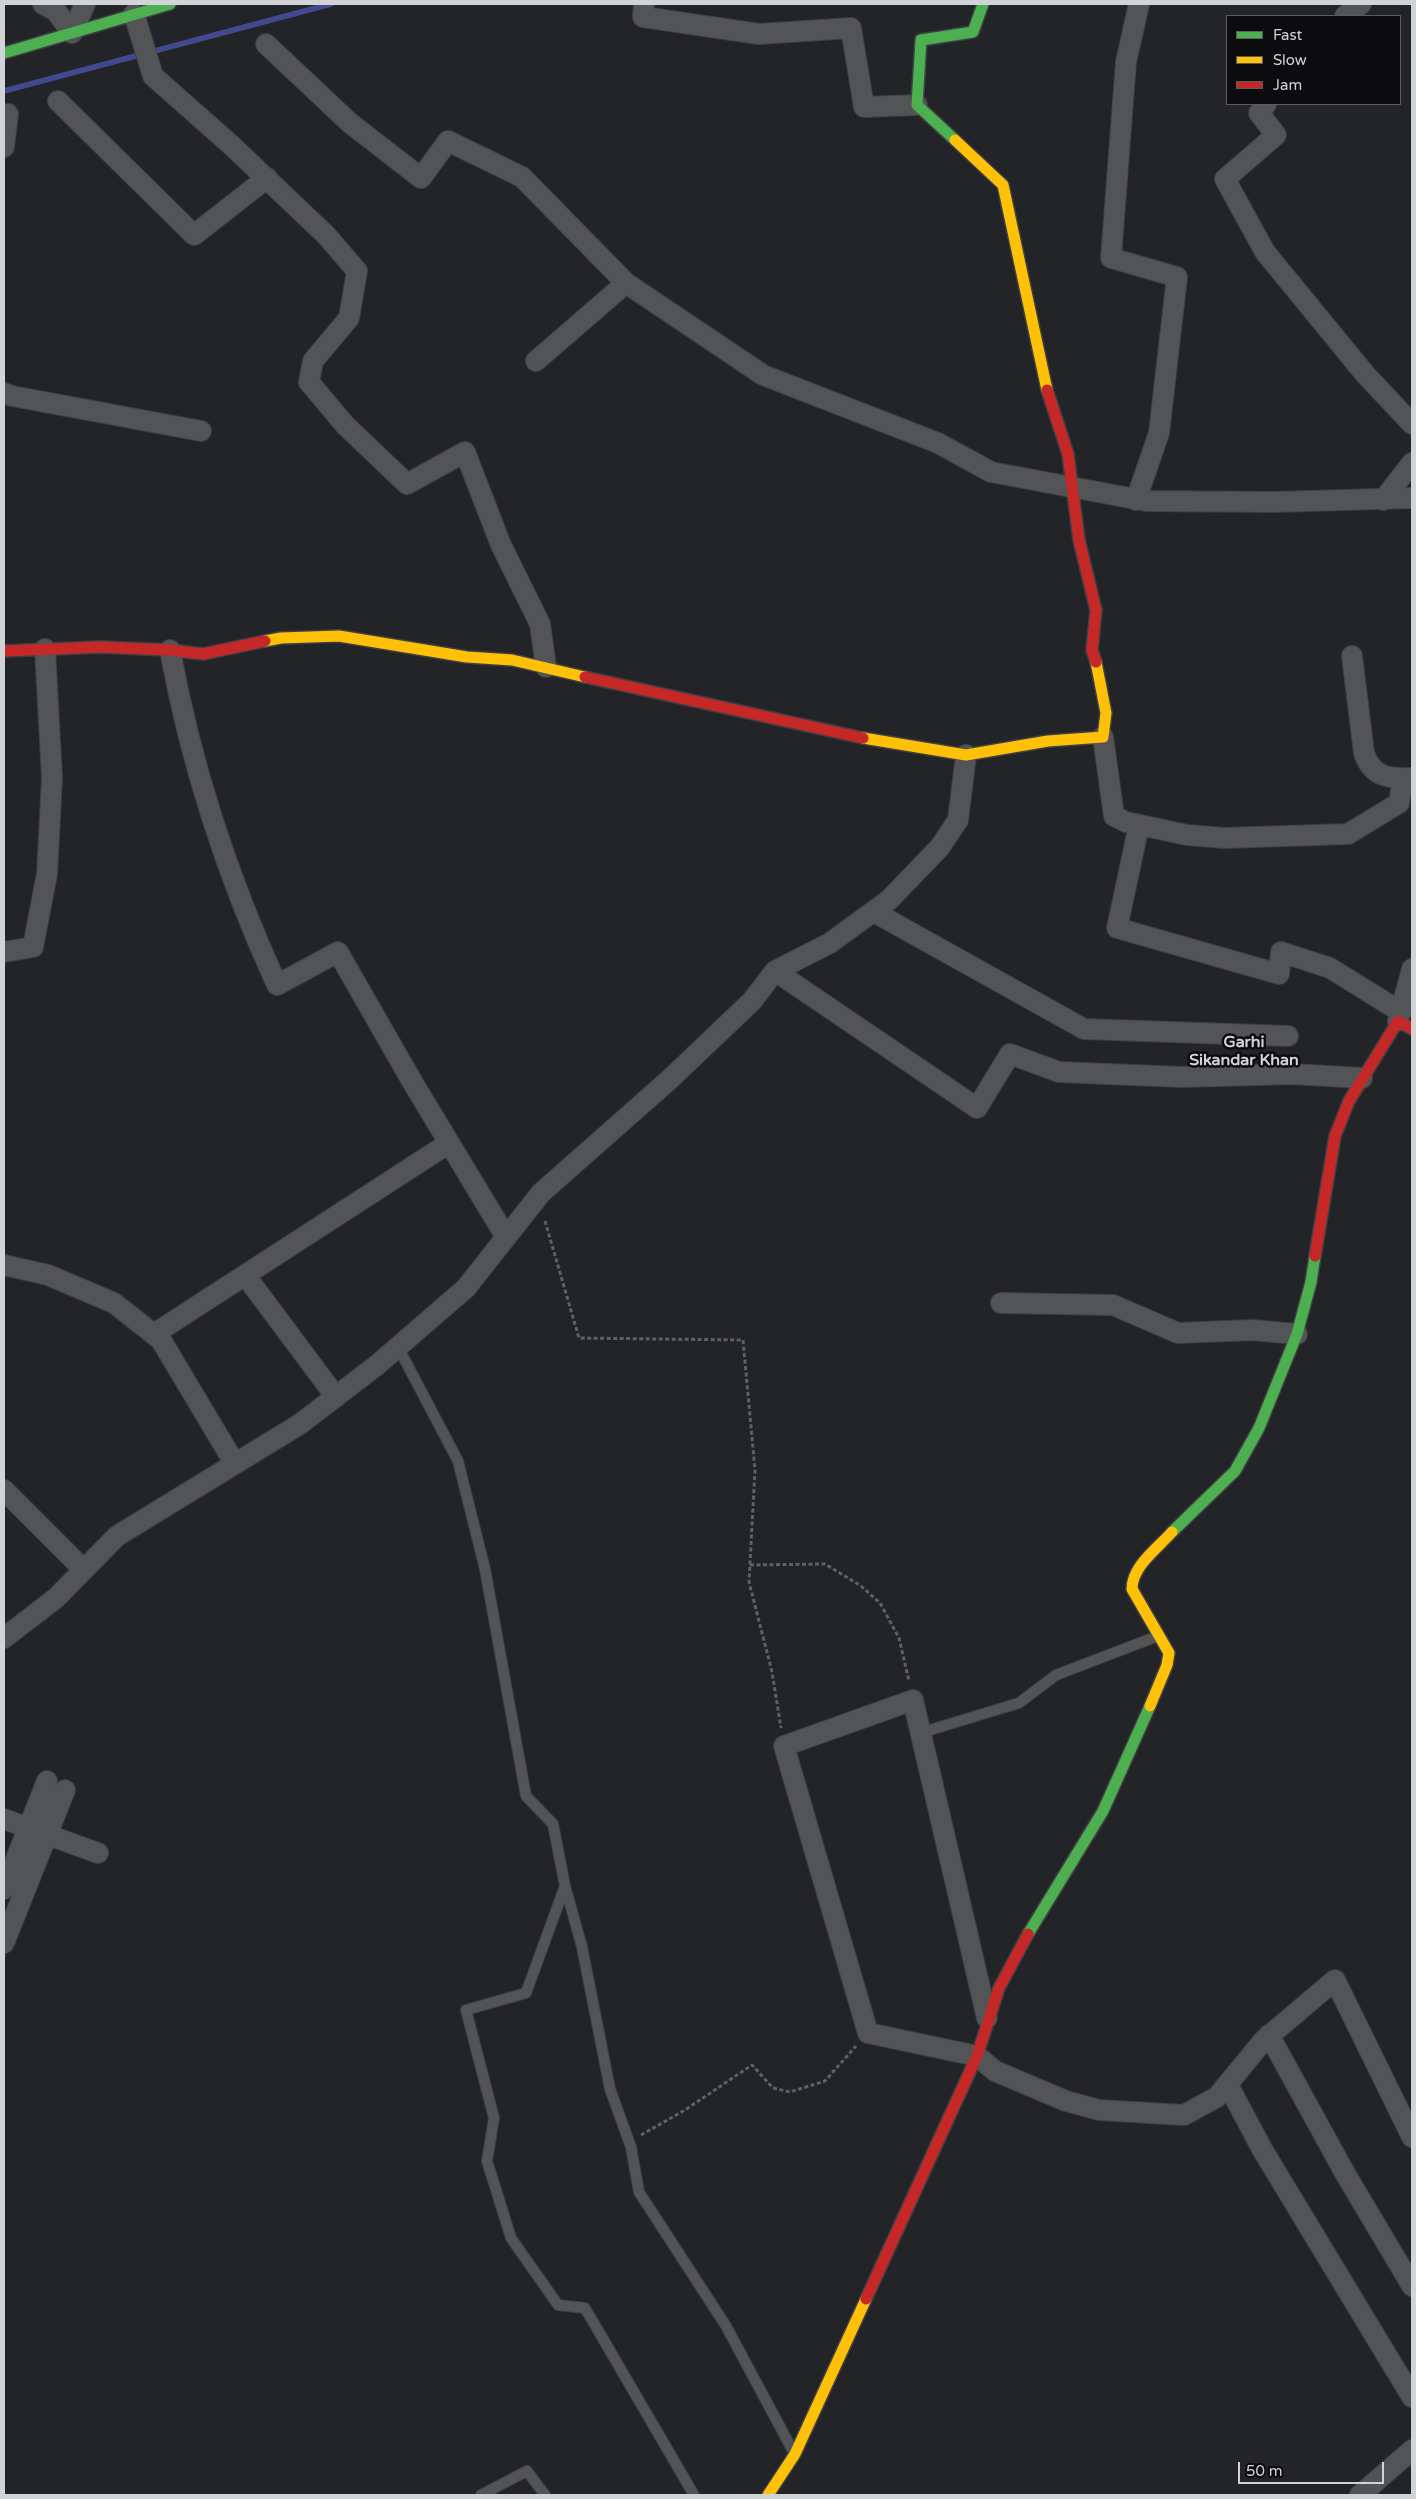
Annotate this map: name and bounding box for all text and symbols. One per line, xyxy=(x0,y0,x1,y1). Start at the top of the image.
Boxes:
legend xyxy=(1226,15,1401,105)
text: Fast xyxy=(1273,26,1302,44)
text: Slow xyxy=(1273,51,1307,69)
text: Jam xyxy=(1273,76,1302,94)
district label: Garhi Sikandar Khan xyxy=(1189,1033,1299,1071)
scale bar xyxy=(1241,2452,1387,2484)
text: 50 m xyxy=(1246,2462,1283,2480)

